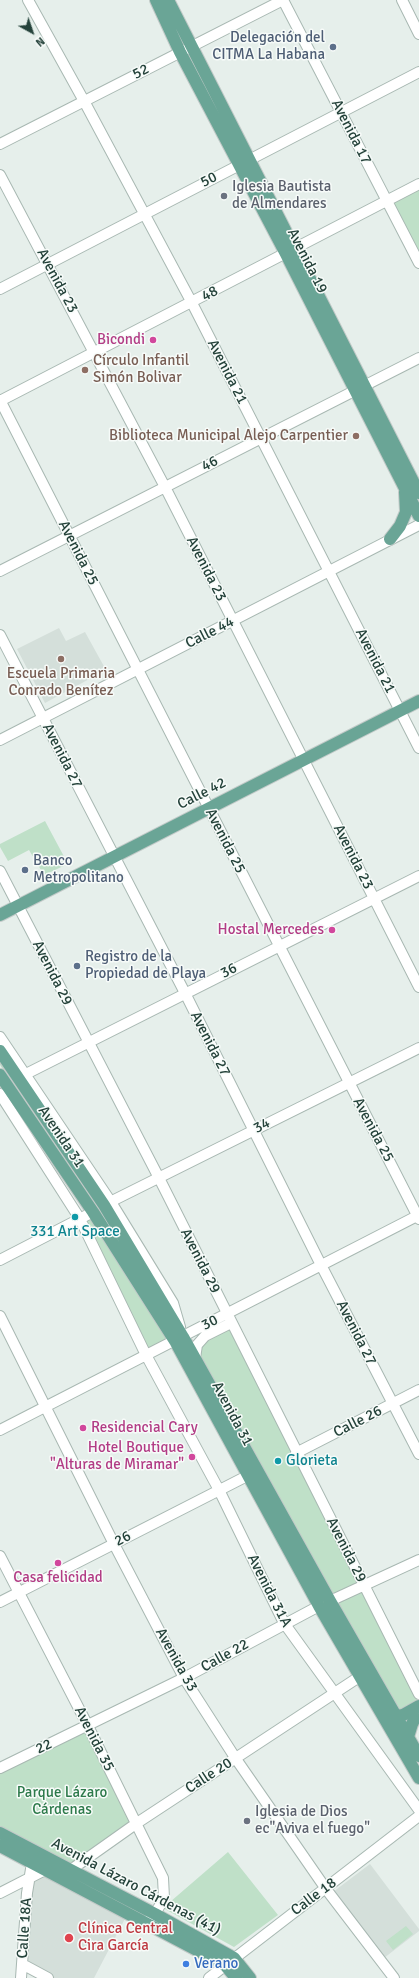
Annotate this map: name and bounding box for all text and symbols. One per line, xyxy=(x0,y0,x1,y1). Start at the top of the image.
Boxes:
north arrow xyxy=(12,12,52,52)
place label: Delegación del CITMA La Habana xyxy=(212,29,325,64)
text: N xyxy=(33,34,47,49)
marker: Delegación del CITMA La Habana xyxy=(328,42,338,52)
street label: 52 xyxy=(130,60,152,84)
street label: Avenida 17 xyxy=(327,97,375,167)
street label: 50 xyxy=(198,168,220,192)
place label: Iglesia Bautista de Almendares xyxy=(232,178,331,213)
marker: Iglesia Bautista de Almendares xyxy=(219,191,229,201)
street label: Avenida 19 xyxy=(283,226,331,296)
street label: Avenida 23 xyxy=(33,246,81,316)
street label: 48 xyxy=(199,282,221,306)
place label: Bicondi xyxy=(97,331,145,349)
marker: Bicondi xyxy=(148,335,158,345)
street label: Avenida 21 xyxy=(203,337,251,407)
place label: Círculo Infantil Simón Bolivar xyxy=(93,352,189,387)
marker: Círculo Infantil Simón Bolivar xyxy=(80,365,90,375)
place label: Biblioteca Municipal Alejo Carpentier xyxy=(109,427,348,445)
marker: Biblioteca Municipal Alejo Carpentier xyxy=(351,431,361,441)
street label: 46 xyxy=(199,452,221,476)
street label: Avenida 25 xyxy=(54,518,102,588)
street label: Avenida 23 xyxy=(182,534,230,604)
street label: Calle 44 xyxy=(183,613,237,653)
street label: Avenida 21 xyxy=(351,626,399,696)
marker: Escuela Primaria Conrado Benítez xyxy=(56,654,66,664)
place label: Escuela Primaria Conrado Benítez xyxy=(7,665,115,700)
street label: Avenida 27 xyxy=(38,721,86,791)
street label: Calle 42 xyxy=(175,774,229,814)
street label: Avenida 25 xyxy=(201,806,249,876)
street label: Avenida 23 xyxy=(329,822,377,892)
place label: Banco Metropolitano xyxy=(33,852,124,887)
marker: Banco Metropolitano xyxy=(20,865,30,875)
place label: Hostal Mercedes xyxy=(218,921,324,939)
marker: Hostal Mercedes xyxy=(327,925,337,935)
street label: Avenida 29 xyxy=(28,938,76,1008)
place label: Registro de la Propiedad de Playa xyxy=(85,948,206,983)
street label: 36 xyxy=(218,959,240,983)
marker: Registro de la Propiedad de Playa xyxy=(72,961,82,971)
street label: Avenida 27 xyxy=(186,1009,234,1079)
street label: Avenida 25 xyxy=(349,1095,397,1165)
street label: Avenida 31 xyxy=(34,1103,88,1171)
street label: 34 xyxy=(251,1114,273,1138)
marker: 331 Art Space xyxy=(70,1212,80,1222)
place label: 331 Art Space xyxy=(30,1223,120,1241)
street label: Avenida 29 xyxy=(176,1226,224,1296)
street label: Avenida 27 xyxy=(332,1298,380,1368)
street label: 30 xyxy=(199,1311,221,1335)
street label: Avenida 31 xyxy=(208,1379,256,1449)
street label: Calle 26 xyxy=(331,1402,385,1442)
place label: Residencial Cary xyxy=(91,1419,198,1437)
marker: Residencial Cary xyxy=(78,1423,88,1433)
place label: Hotel Boutique "Alturas de Miramar" xyxy=(50,1439,184,1474)
marker: Hotel Boutique "Alturas de Miramar" xyxy=(187,1452,197,1462)
place label: Glorieta xyxy=(286,1452,338,1470)
marker: Glorieta xyxy=(273,1456,283,1466)
street label: Avenida 29 xyxy=(322,1515,370,1585)
street label: 26 xyxy=(112,1527,134,1551)
street label: Avenida 31A xyxy=(243,1551,295,1631)
marker: Casa felicidad xyxy=(53,1558,63,1568)
place label: Casa felicidad xyxy=(13,1569,103,1587)
street label: Avenida 33 xyxy=(151,1625,201,1695)
street label: Calle 22 xyxy=(198,1636,252,1676)
street label: Avenida 35 xyxy=(70,1704,118,1774)
street label: 22 xyxy=(33,1735,55,1759)
street label: Calle 20 xyxy=(182,1754,236,1798)
park label: Parque Lázaro Cárdenas xyxy=(17,1784,107,1819)
place label: Iglesia de Dios ec"Aviva el fuego" xyxy=(255,1803,370,1838)
marker: Iglesia de Dios ec"Aviva el fuego" xyxy=(242,1816,252,1826)
street label: Avenida Lázaro Cárdenas (41) xyxy=(48,1835,224,1939)
street label: Calle 18 xyxy=(288,1874,340,1920)
street label: Calle 18A xyxy=(14,1897,36,1959)
place label: Clínica Central Cira García xyxy=(78,1920,173,1955)
marker: Clínica Central Cira García xyxy=(63,1932,75,1944)
place label: Verano xyxy=(194,1955,238,1973)
marker: Verano xyxy=(181,1959,191,1969)

